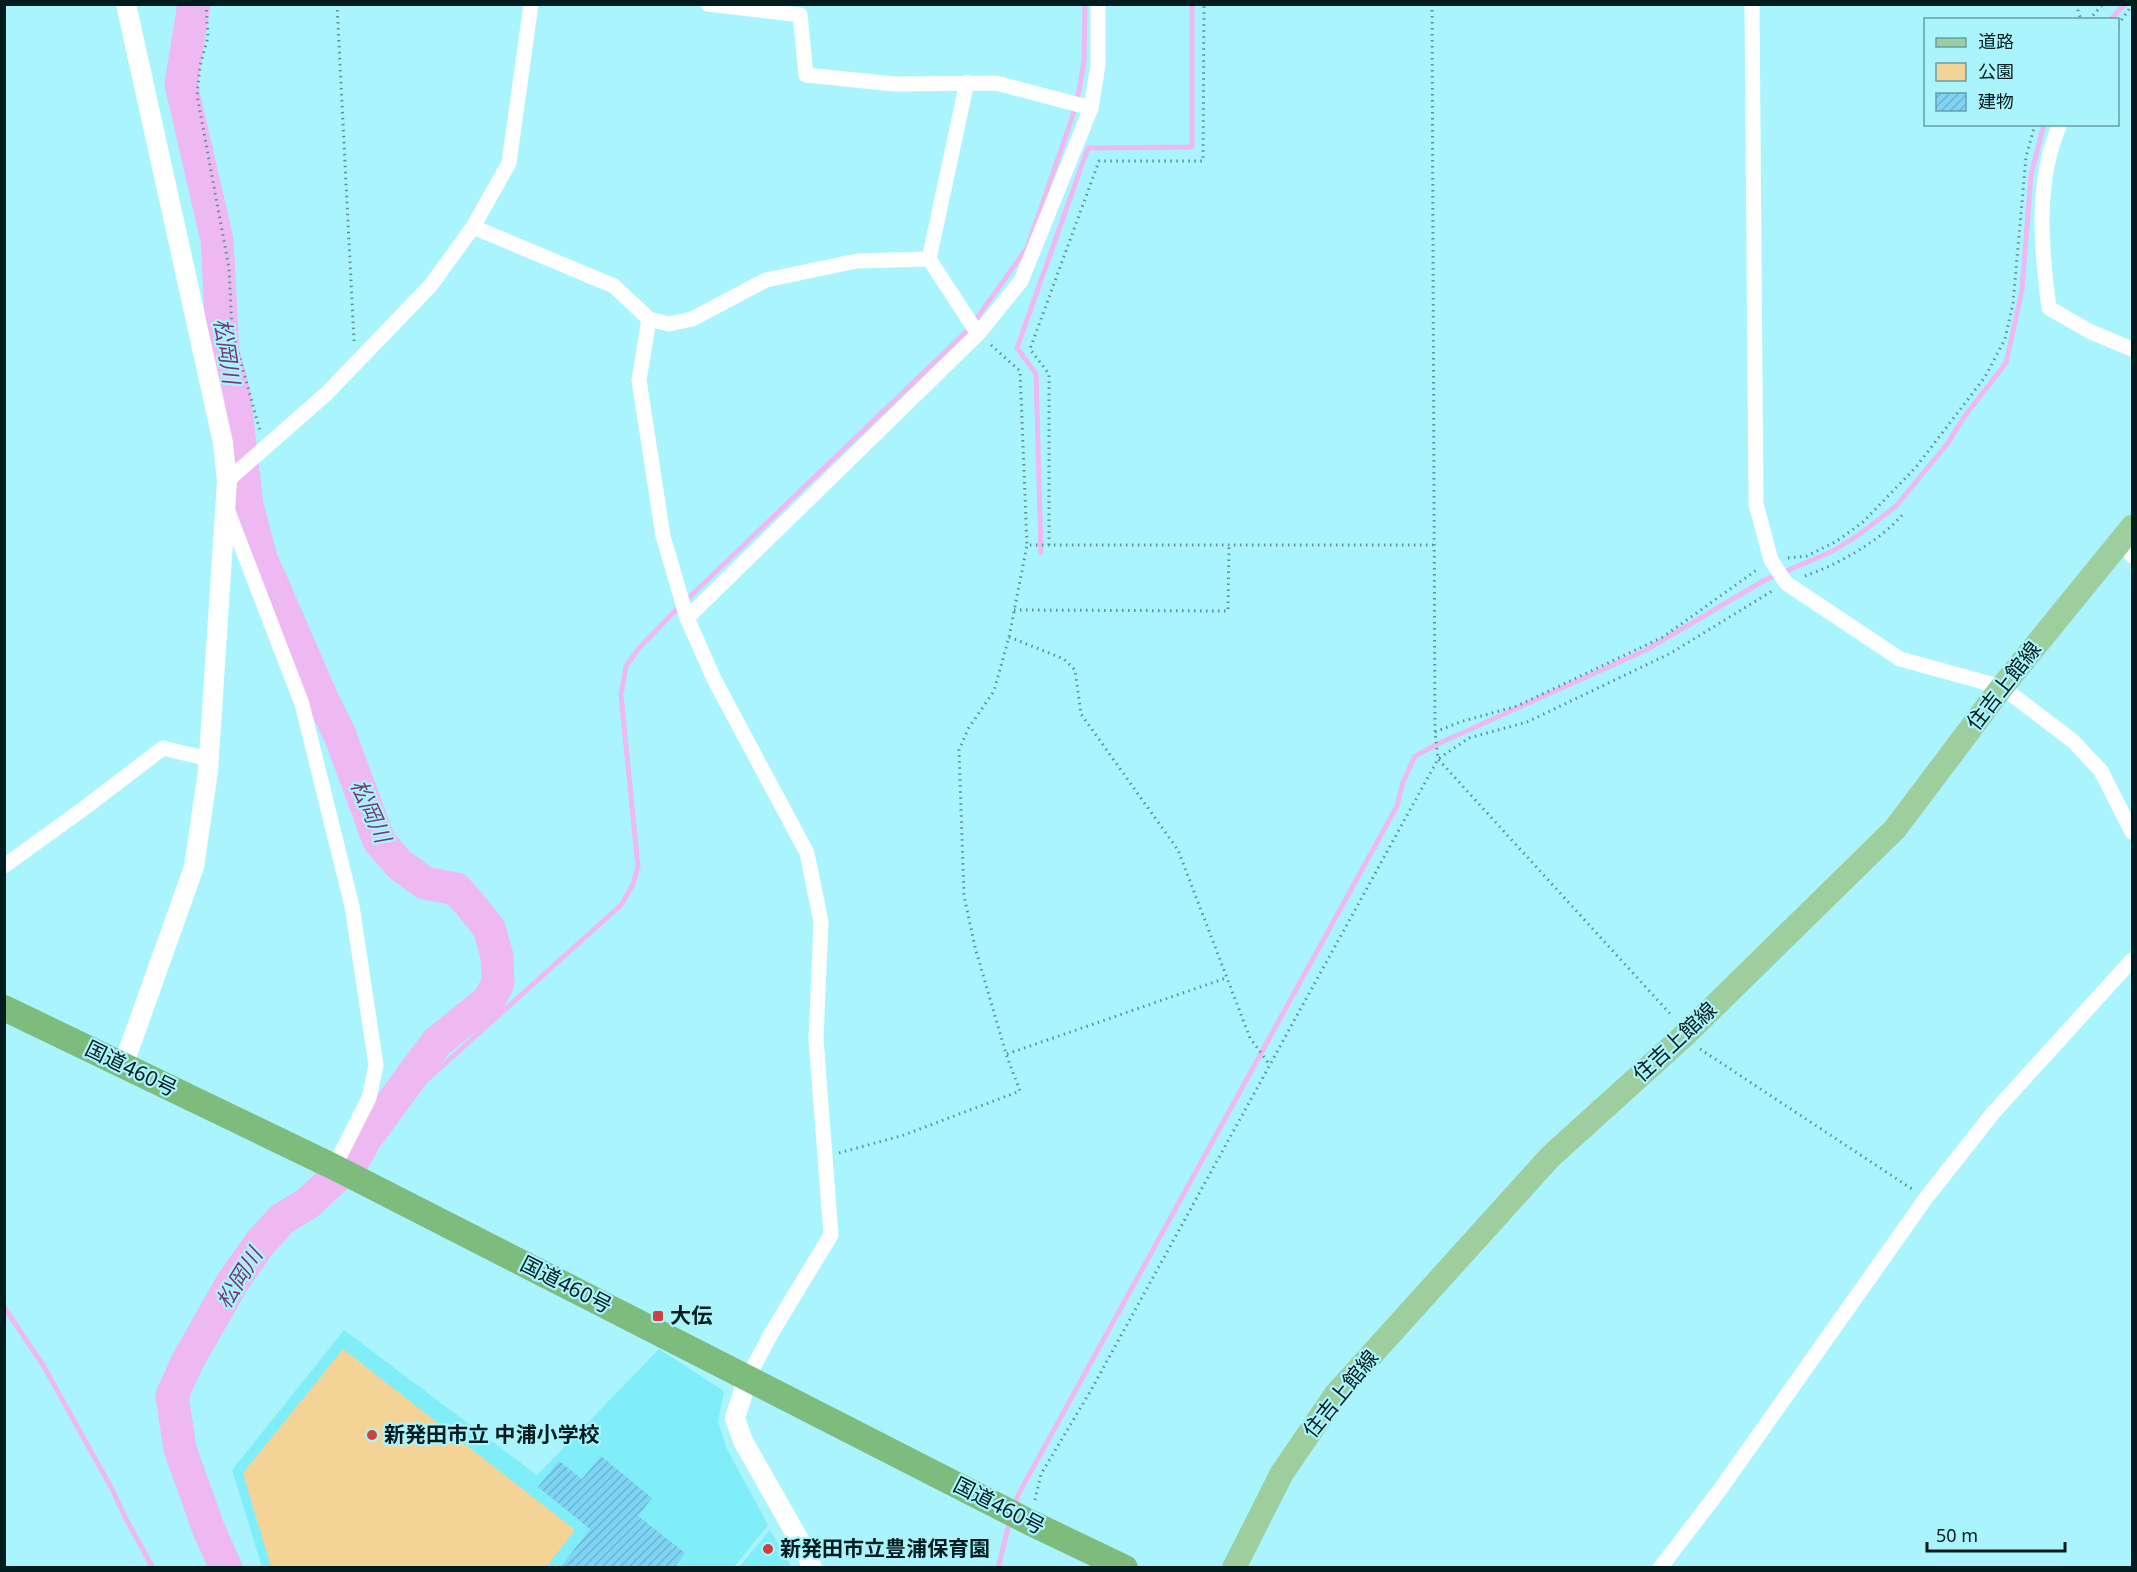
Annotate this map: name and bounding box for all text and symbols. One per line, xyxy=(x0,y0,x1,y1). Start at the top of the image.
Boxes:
legend xyxy=(1924,18,2119,126)
text: 道路 xyxy=(1978,29,2014,53)
text: 公園 xyxy=(1978,59,2014,83)
text: 建物 xyxy=(1978,89,2014,113)
water label: 松岡川 xyxy=(208,316,248,388)
street label: 住吉上館線 xyxy=(1960,635,2047,735)
water label: 松岡川 xyxy=(345,774,400,849)
street label: 住吉上館線 xyxy=(1626,995,1722,1087)
street label: 国道460号 xyxy=(81,1034,182,1102)
water label: 松岡川 xyxy=(208,1240,269,1313)
street label: 国道460号 xyxy=(516,1249,617,1319)
place label: 大伝 xyxy=(670,1301,713,1329)
marker: 大伝 xyxy=(651,1309,665,1323)
street label: 住吉上館線 xyxy=(1296,1344,1384,1443)
place label: 新発田市立 中浦小学校 xyxy=(384,1420,599,1448)
marker: 新発田市立 中浦小学校 xyxy=(365,1428,379,1442)
street label: 国道460号 xyxy=(949,1470,1050,1540)
scale bar xyxy=(1927,1515,2065,1553)
text: 50 m xyxy=(1936,1523,1978,1547)
place label: 新発田市立豊浦保育園 xyxy=(780,1534,990,1562)
marker: 新発田市立豊浦保育園 xyxy=(761,1542,775,1556)

